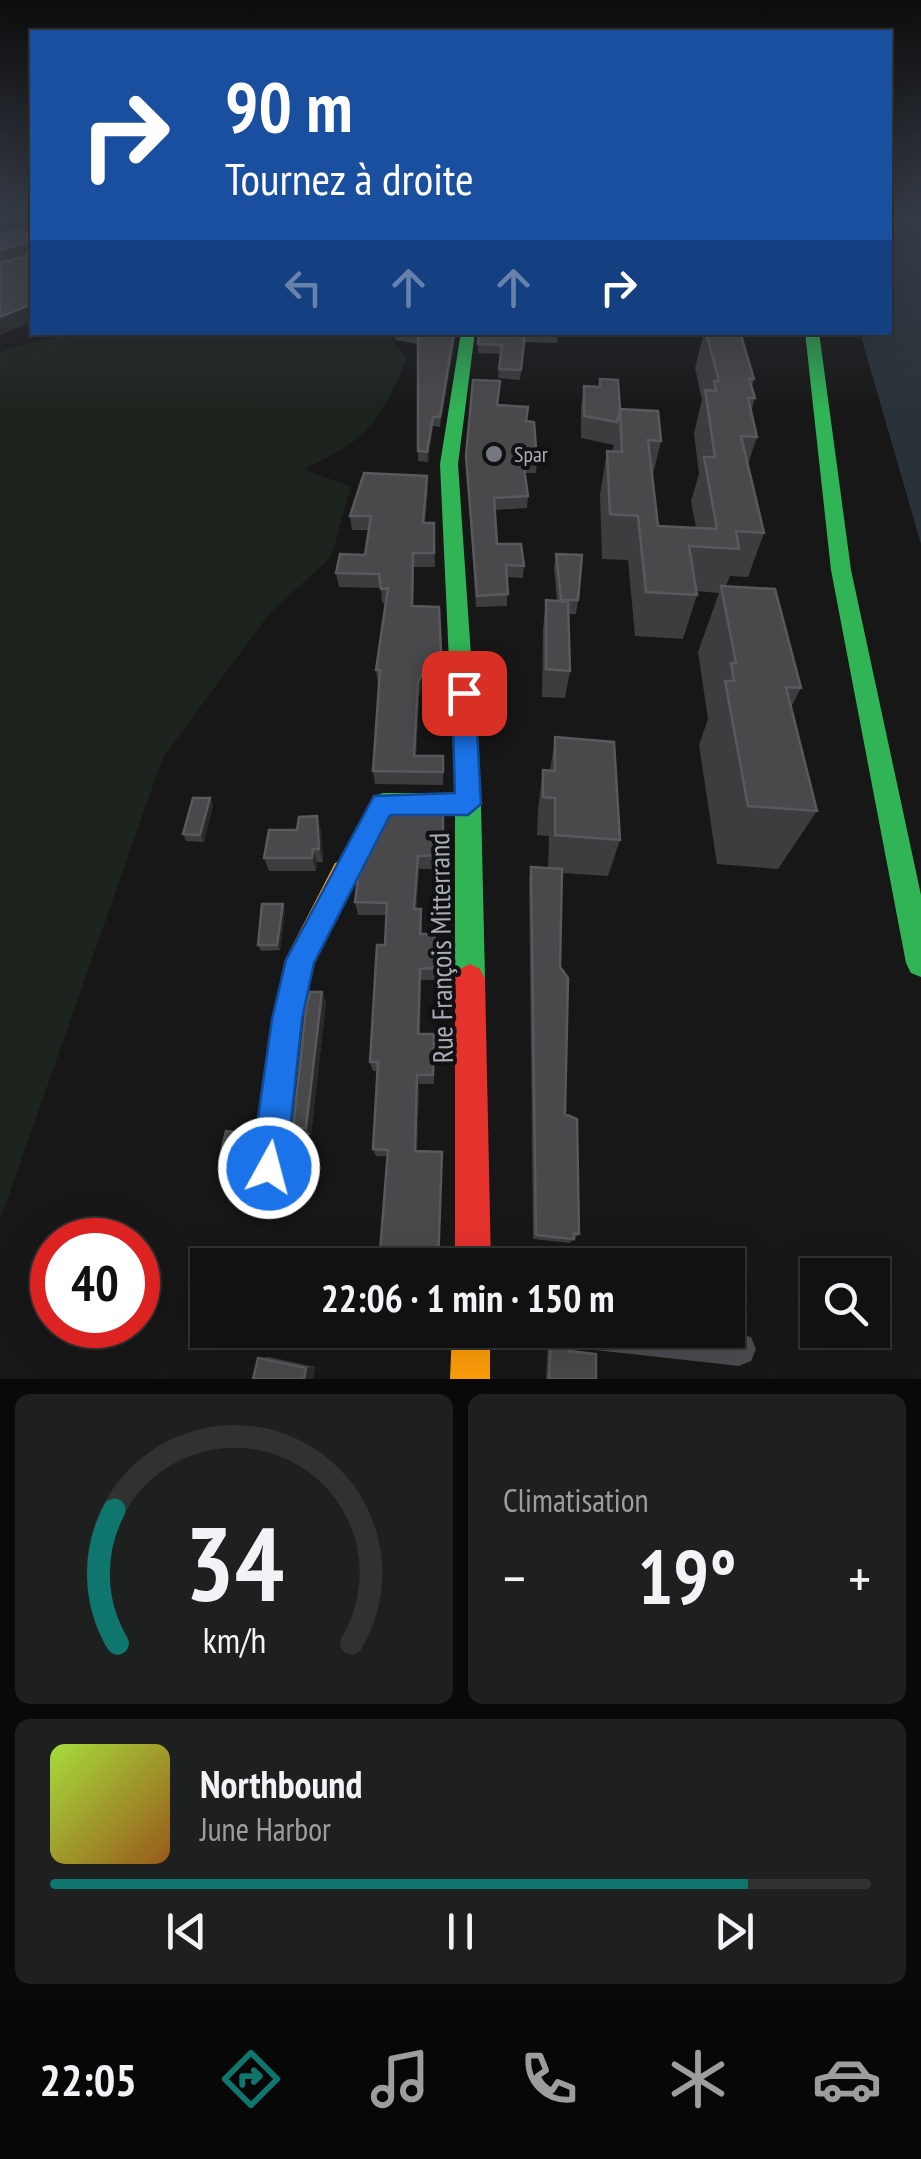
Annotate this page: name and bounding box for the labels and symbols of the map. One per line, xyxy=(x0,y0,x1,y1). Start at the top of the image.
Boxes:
place label: Spar xyxy=(514,440,548,468)
marker: Spar xyxy=(483,443,505,465)
pin xyxy=(422,651,507,736)
street label: Rue François Mitterrand xyxy=(420,832,461,1064)
position arrow xyxy=(217,1116,321,1220)
speed limit sign: 40 xyxy=(30,1218,160,1348)

